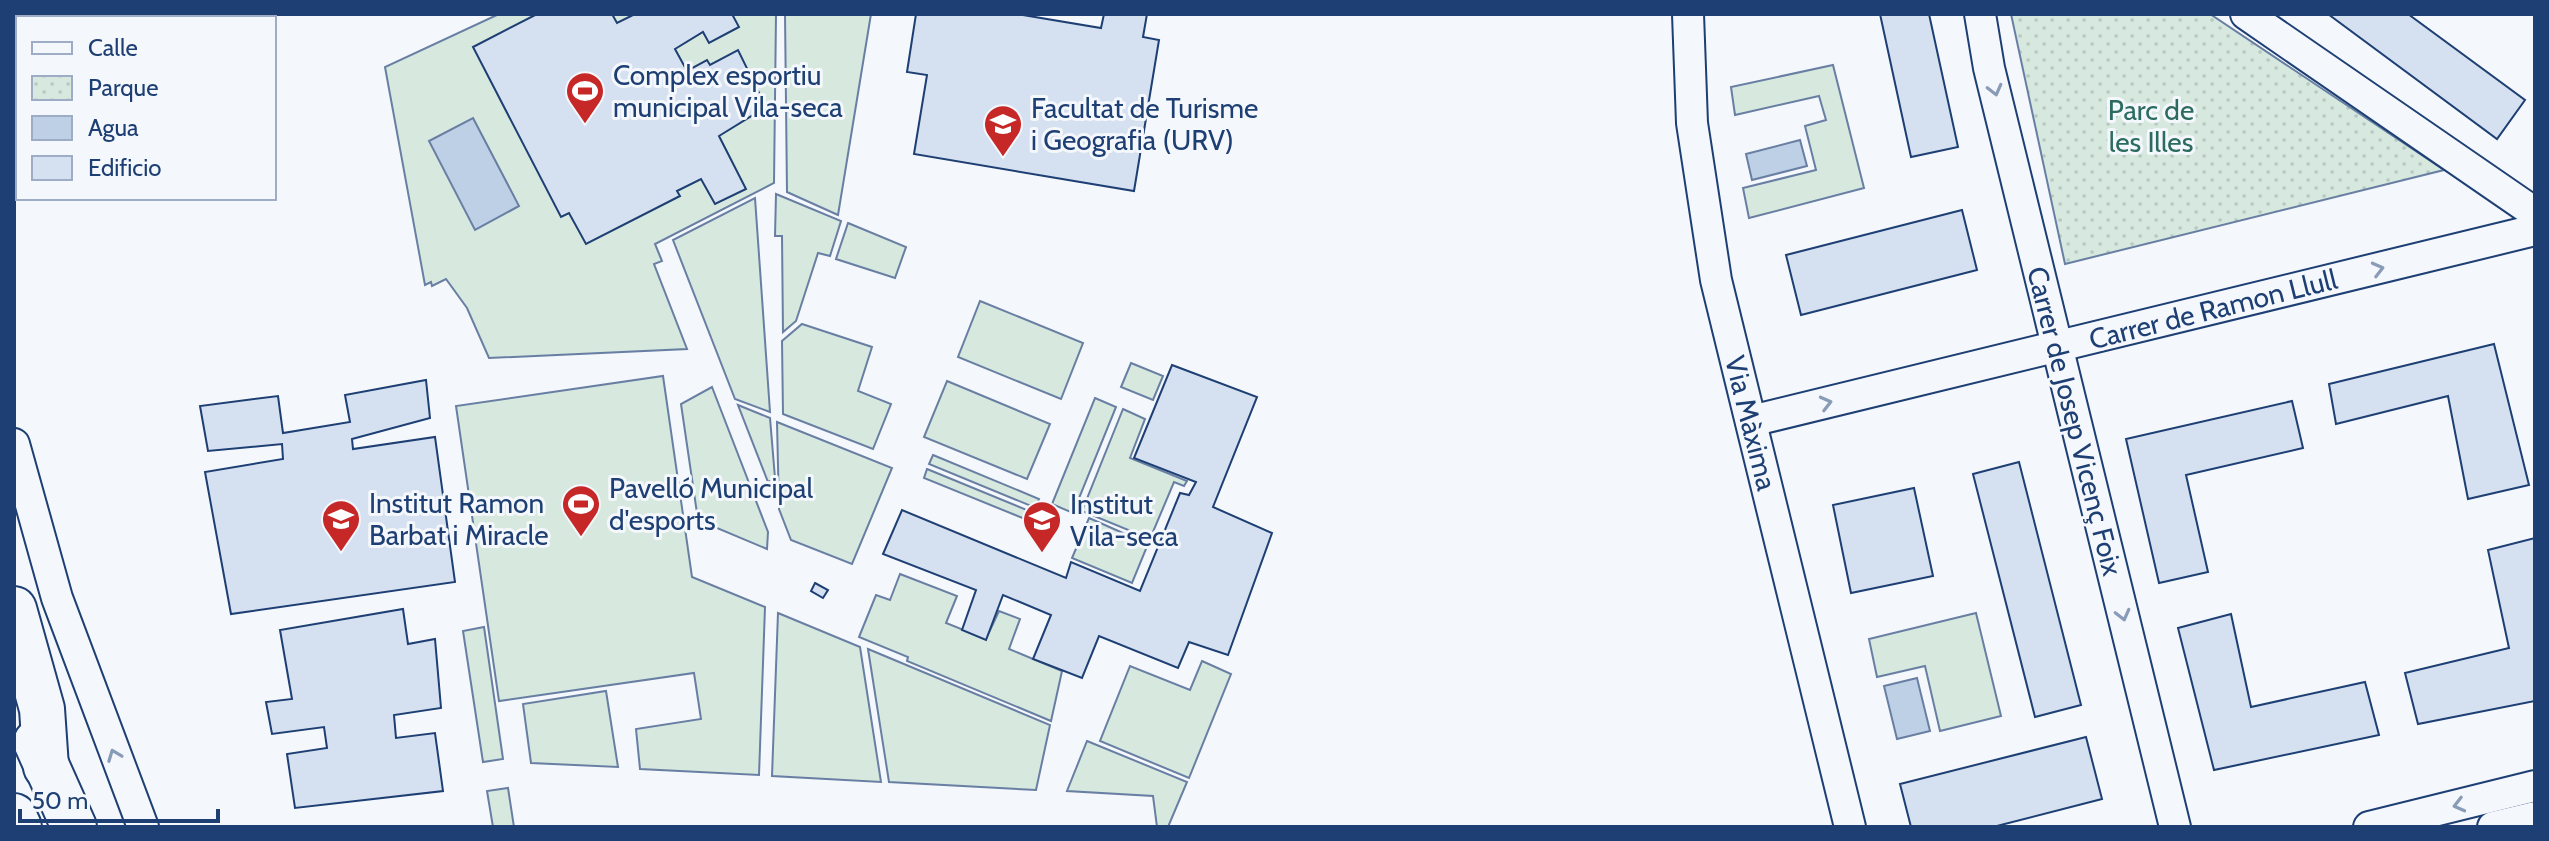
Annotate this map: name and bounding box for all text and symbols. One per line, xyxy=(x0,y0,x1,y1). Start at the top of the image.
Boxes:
legend xyxy=(16,16,276,200)
text: Calle xyxy=(88,33,138,62)
place label: Complex esportiu municipal Vila-seca xyxy=(613,58,843,124)
sports icon: Complex esportiu municipal Vila-seca xyxy=(564,70,606,125)
text: Parque xyxy=(88,73,158,102)
one-way arrow xyxy=(1985,83,2002,97)
place label: Facultat de Turisme i Geografia (URV) xyxy=(1031,91,1258,157)
park label: Parc de les Illes xyxy=(2108,93,2194,159)
school or university icon: Facultat de Turisme i Geografia (URV) xyxy=(982,103,1024,158)
text: Agua xyxy=(88,113,139,142)
text: Edificio xyxy=(88,153,162,182)
one-way arrow xyxy=(2371,261,2385,278)
street label: Carrer de Ramon Llull xyxy=(2086,262,2341,356)
street label: Carrer de Josep Vicenç Foix xyxy=(2020,263,2130,579)
street label: Via Màxima xyxy=(1718,352,1784,494)
one-way arrow xyxy=(1819,395,1833,412)
place label: Pavelló Municipal d'esports xyxy=(609,471,814,537)
sports icon: Pavelló Municipal d'esports xyxy=(560,483,602,538)
place label: Institut Ramon Barbat i Miracle xyxy=(369,486,549,552)
place label: Institut Vila-seca xyxy=(1070,487,1179,553)
school or university icon: Institut Ramon Barbat i Miracle xyxy=(320,498,362,553)
school or university icon: Institut Vila-seca xyxy=(1021,499,1063,554)
one-way arrow xyxy=(2114,608,2131,621)
one-way arrow xyxy=(107,749,124,763)
scale bar xyxy=(20,773,218,823)
text: 50 m xyxy=(32,786,88,815)
one-way arrow xyxy=(2453,796,2467,813)

